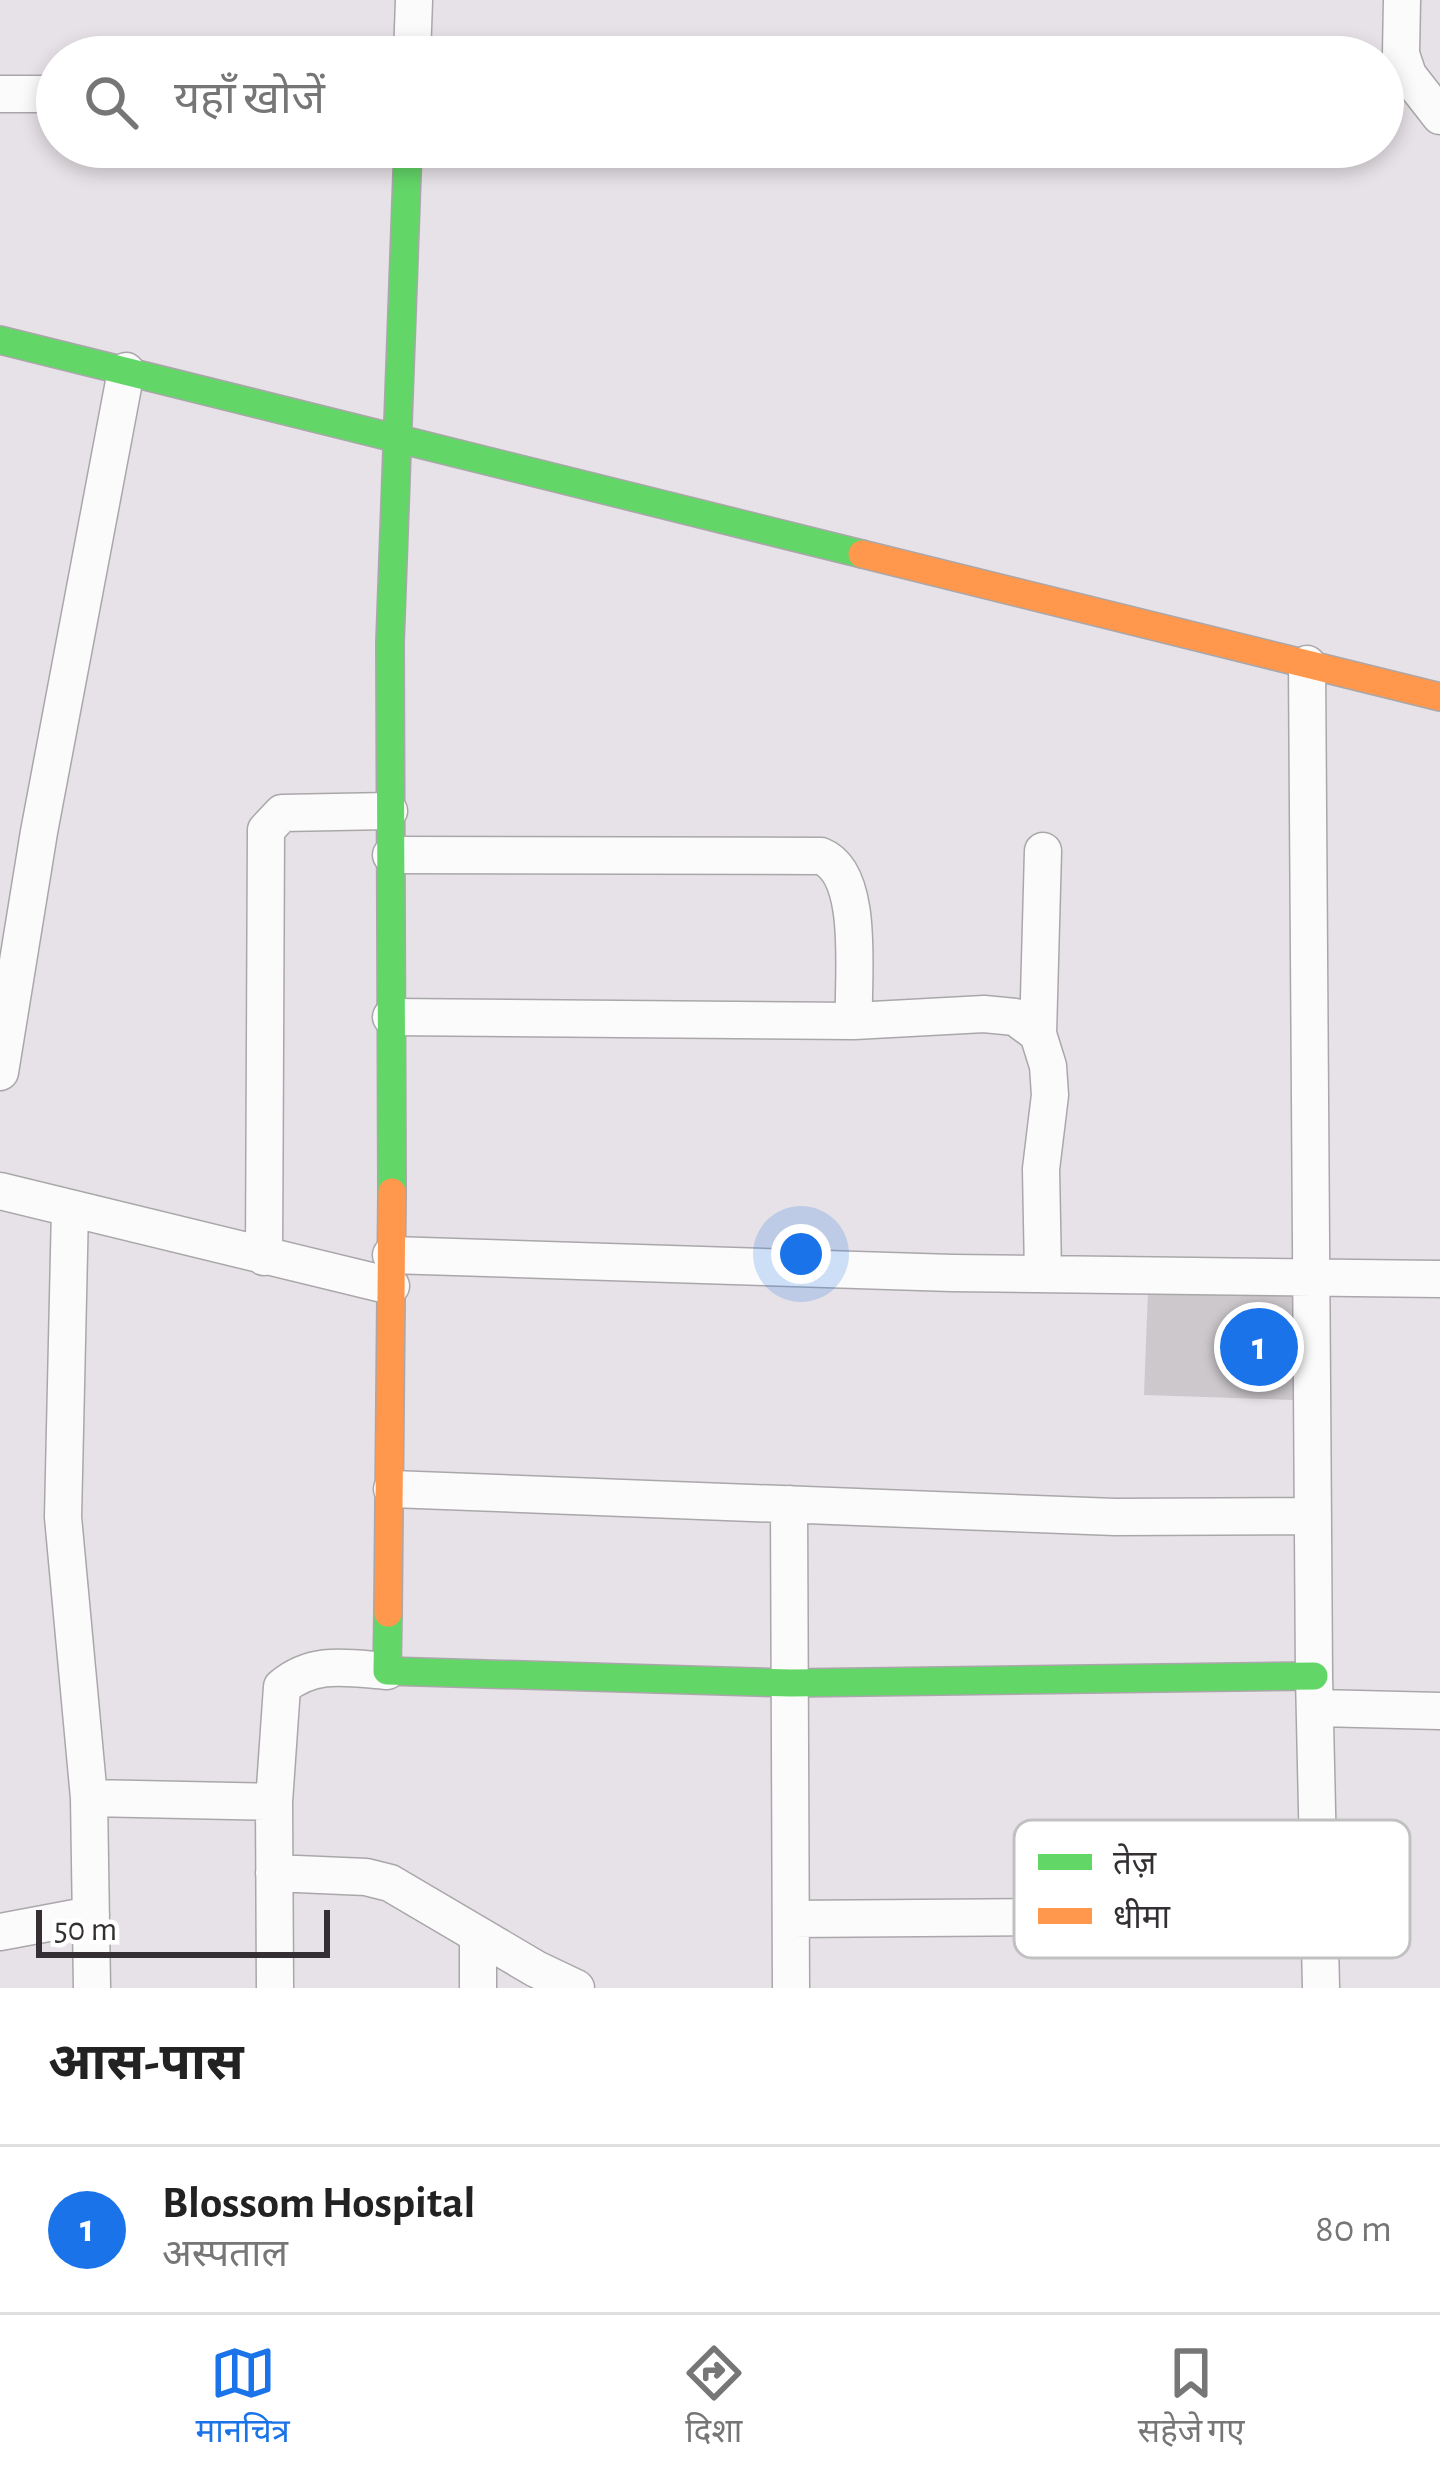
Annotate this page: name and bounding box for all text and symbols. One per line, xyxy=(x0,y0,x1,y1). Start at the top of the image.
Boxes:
search box xyxy=(36,36,1404,168)
icon: search xyxy=(78,69,144,135)
text: यहाँ खोजें xyxy=(174,77,325,122)
your location xyxy=(771,1224,831,1284)
pin: 1 xyxy=(1220,1302,1298,1392)
legend xyxy=(1014,1820,1410,1958)
text: तेज़ xyxy=(1113,1843,1157,1881)
text: धीमा xyxy=(1113,1898,1172,1935)
scale bar xyxy=(36,1904,330,1957)
text: 50 m xyxy=(54,1914,117,1947)
text: आस-पास xyxy=(48,2038,244,2089)
text: Blossom Hospital xyxy=(162,2181,475,2226)
text: 1 xyxy=(80,2210,94,2249)
text: 80 m xyxy=(1315,2210,1392,2249)
text: अस्पताल xyxy=(162,2235,288,2274)
tab: मानचित्र xyxy=(196,2340,290,2455)
tab: दिशा xyxy=(681,2340,747,2455)
tab: सहेजे गए xyxy=(1138,2340,1244,2455)

